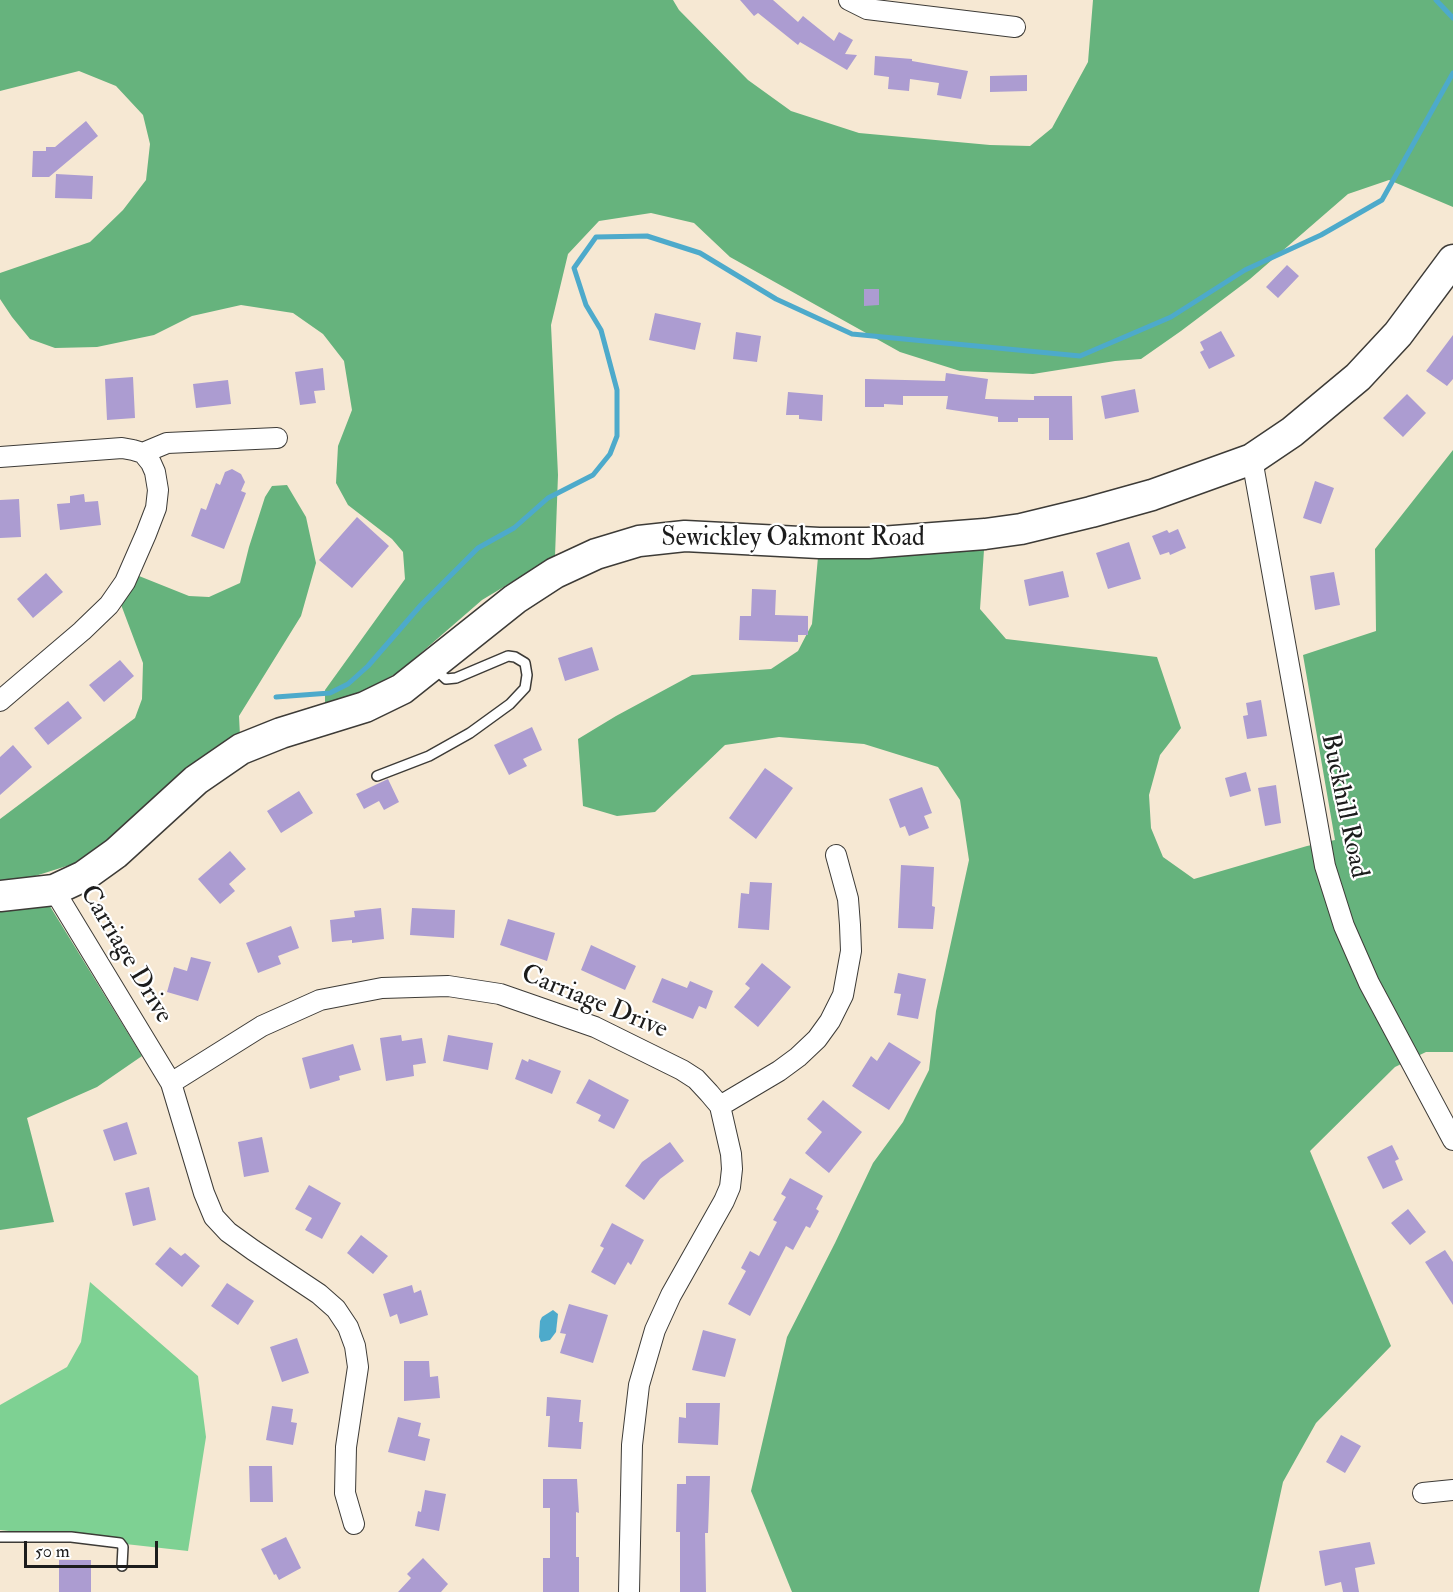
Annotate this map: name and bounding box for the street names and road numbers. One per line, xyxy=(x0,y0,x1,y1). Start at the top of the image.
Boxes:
street label: Sewickley Oakmont Road xyxy=(661,523,925,555)
street label: Buckhill Road xyxy=(1312,731,1374,881)
street label: Carriage Drive xyxy=(72,880,178,1030)
street label: Carriage Drive xyxy=(516,959,672,1047)

